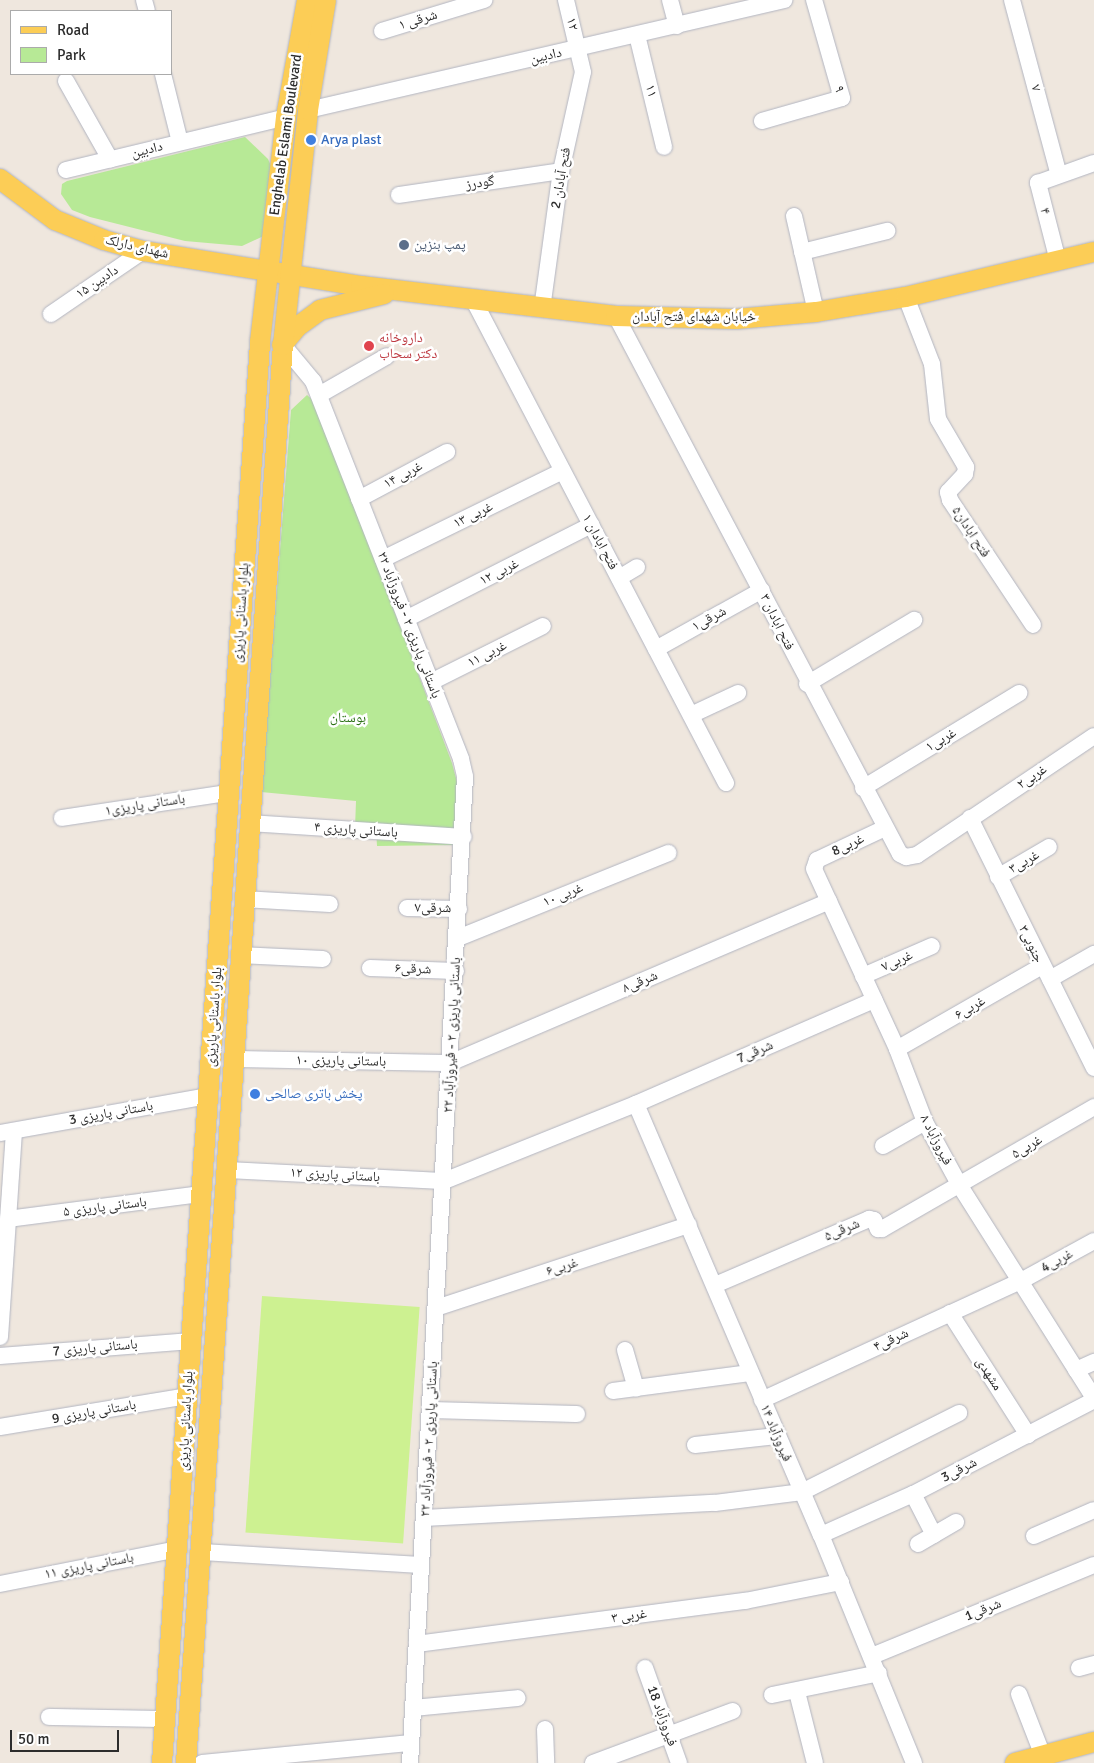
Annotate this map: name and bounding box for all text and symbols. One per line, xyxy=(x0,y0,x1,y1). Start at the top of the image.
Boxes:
street label: ۱ شرقی xyxy=(397,6,439,34)
legend xyxy=(10,10,172,75)
street label: ۱۲ xyxy=(562,16,582,32)
text: Road xyxy=(57,21,89,39)
street label: دادبین xyxy=(529,44,563,68)
text: Park xyxy=(57,46,86,64)
street label: Enghelab Eslami Boulevard xyxy=(266,53,306,217)
street label: ۱۱ xyxy=(641,83,661,99)
street label: ۷ xyxy=(1027,83,1045,93)
street label: ۹ xyxy=(830,84,848,94)
place label: Arya plast xyxy=(321,132,381,148)
marker: Arya plast xyxy=(305,134,317,146)
street label: دادبین xyxy=(129,138,165,162)
street label: فتح آبادان 2 xyxy=(547,146,575,210)
street label: گودرز xyxy=(464,173,496,193)
street label: ۴ xyxy=(1036,206,1054,216)
street label: شهدای دارلک xyxy=(104,232,170,262)
place label: پمپ بنزین xyxy=(414,237,466,253)
marker: پمپ بنزین xyxy=(398,239,410,251)
street label: دادبین ۱۵ xyxy=(73,262,121,302)
street label: خیابان شهدای فتح آبادان xyxy=(632,309,756,325)
place label: داروخانه دکتر سحاب xyxy=(379,330,437,362)
marker: داروخانه دکتر سحاب xyxy=(363,340,375,352)
street label: غربی ۱۴ xyxy=(381,458,425,492)
street label: غربی ۱۳ xyxy=(451,498,495,532)
street label: فتح ابادان۵ xyxy=(948,503,994,561)
street label: فتح ابادان ۱ xyxy=(578,511,622,573)
street label: باستانی پاریزی ۲ - فیروزآباد ۲۲ xyxy=(373,549,445,701)
street label: غربی ۱۲ xyxy=(477,555,521,589)
street label: بلوار باستانی پاریزی xyxy=(229,562,253,664)
street label: فتح ابادان ۳ xyxy=(756,591,798,653)
street label: شرقی۱ xyxy=(689,603,729,635)
street label: غربی ۱۱ xyxy=(465,637,509,671)
park label: بوستان xyxy=(330,710,366,726)
street label: غربی۱ xyxy=(923,724,959,756)
street label: غربی۲ xyxy=(1014,761,1050,793)
street label: باستانی پاریزی۱ xyxy=(104,790,186,820)
street label: باستانی پاریزی ۴ xyxy=(314,819,398,841)
street label: غربی8 xyxy=(829,830,867,860)
street label: غربی۳ xyxy=(1006,847,1042,877)
street label: غربی ۱۰ xyxy=(540,879,586,911)
street label: شرقی۷ xyxy=(415,899,451,917)
street label: جنوبی۳ xyxy=(1015,923,1047,965)
street label: غربی۷ xyxy=(879,947,915,975)
street label: باستانی پاریزی ۲ - فیروزآباد ۲۲ xyxy=(440,957,464,1113)
street label: شرقی۶ xyxy=(394,960,432,978)
street label: بلوار باستانی پاریزی xyxy=(202,966,226,1068)
street label: شرقی۸ xyxy=(620,967,660,997)
street label: غربی۶ xyxy=(952,993,988,1023)
street label: شرقی7 xyxy=(734,1037,776,1067)
street label: باستانی پاریزی ۱۰ xyxy=(296,1052,386,1070)
place label: پخش باتری صالحی xyxy=(265,1086,362,1102)
marker: پخش باتری صالحی xyxy=(249,1088,261,1100)
street label: باستانی پاریزی 3 xyxy=(68,1097,154,1129)
street label: فیروزآباد ۸ xyxy=(916,1112,956,1168)
street label: غربی۵ xyxy=(1009,1131,1045,1163)
street label: باستانی پاریزی ۱۲ xyxy=(290,1164,380,1186)
street label: باستانی پاریزی ۵ xyxy=(62,1194,148,1220)
street label: شرقی۵ xyxy=(822,1215,862,1245)
street label: غربی4 xyxy=(1038,1245,1076,1277)
street label: غربی۶ xyxy=(544,1254,580,1280)
street label: شرقی۴ xyxy=(871,1325,911,1355)
street label: باستانی پاریزی 7 xyxy=(52,1336,138,1360)
street label: مشهدی xyxy=(972,1354,1006,1394)
street label: باستانی پاریزی ۲ - فیروزآباد ۲۲ xyxy=(417,1361,441,1517)
street label: بلوار باستانی پاریزی xyxy=(175,1371,197,1471)
street label: باستانی پاریزی 9 xyxy=(51,1396,137,1428)
street label: فیروزآباد ۱۴ xyxy=(756,1402,796,1464)
street label: شرقی3 xyxy=(938,1454,980,1486)
street label: باستانی پاریزی ۱۱ xyxy=(43,1549,135,1583)
street label: شرقی1 xyxy=(962,1595,1004,1625)
street label: غربی ۳ xyxy=(610,1605,648,1627)
street label: فیروزآباد 18 xyxy=(643,1683,681,1749)
scale bar xyxy=(12,1720,121,1752)
text: 50 m xyxy=(18,1730,49,1748)

